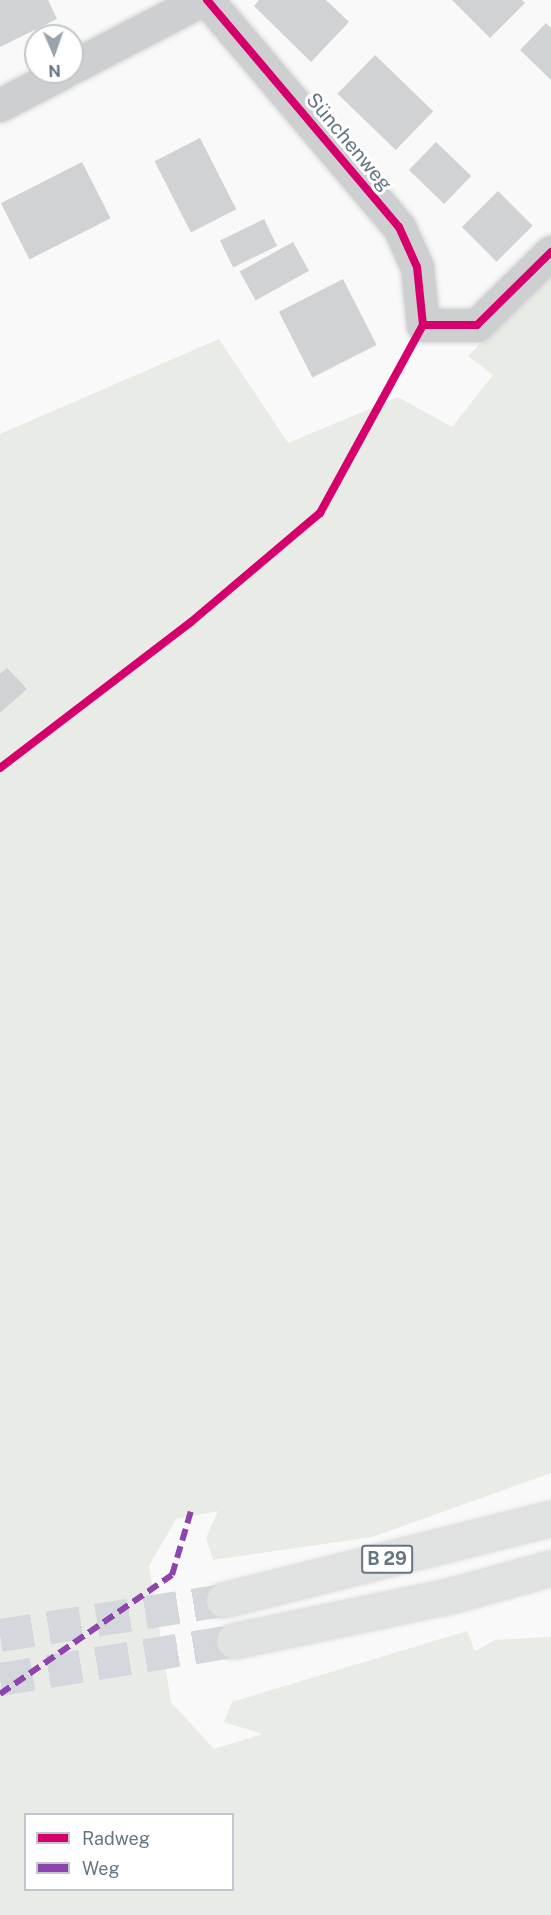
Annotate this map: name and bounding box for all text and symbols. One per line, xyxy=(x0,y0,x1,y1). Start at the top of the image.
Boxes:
north arrow xyxy=(24,24,84,84)
text: N xyxy=(48,61,61,80)
street label: Sünchenweg xyxy=(301,88,397,196)
road number: B 29 xyxy=(360,1544,414,1574)
legend xyxy=(24,1813,234,1891)
text: Radweg xyxy=(82,1828,150,1849)
text: Weg xyxy=(82,1858,120,1879)

